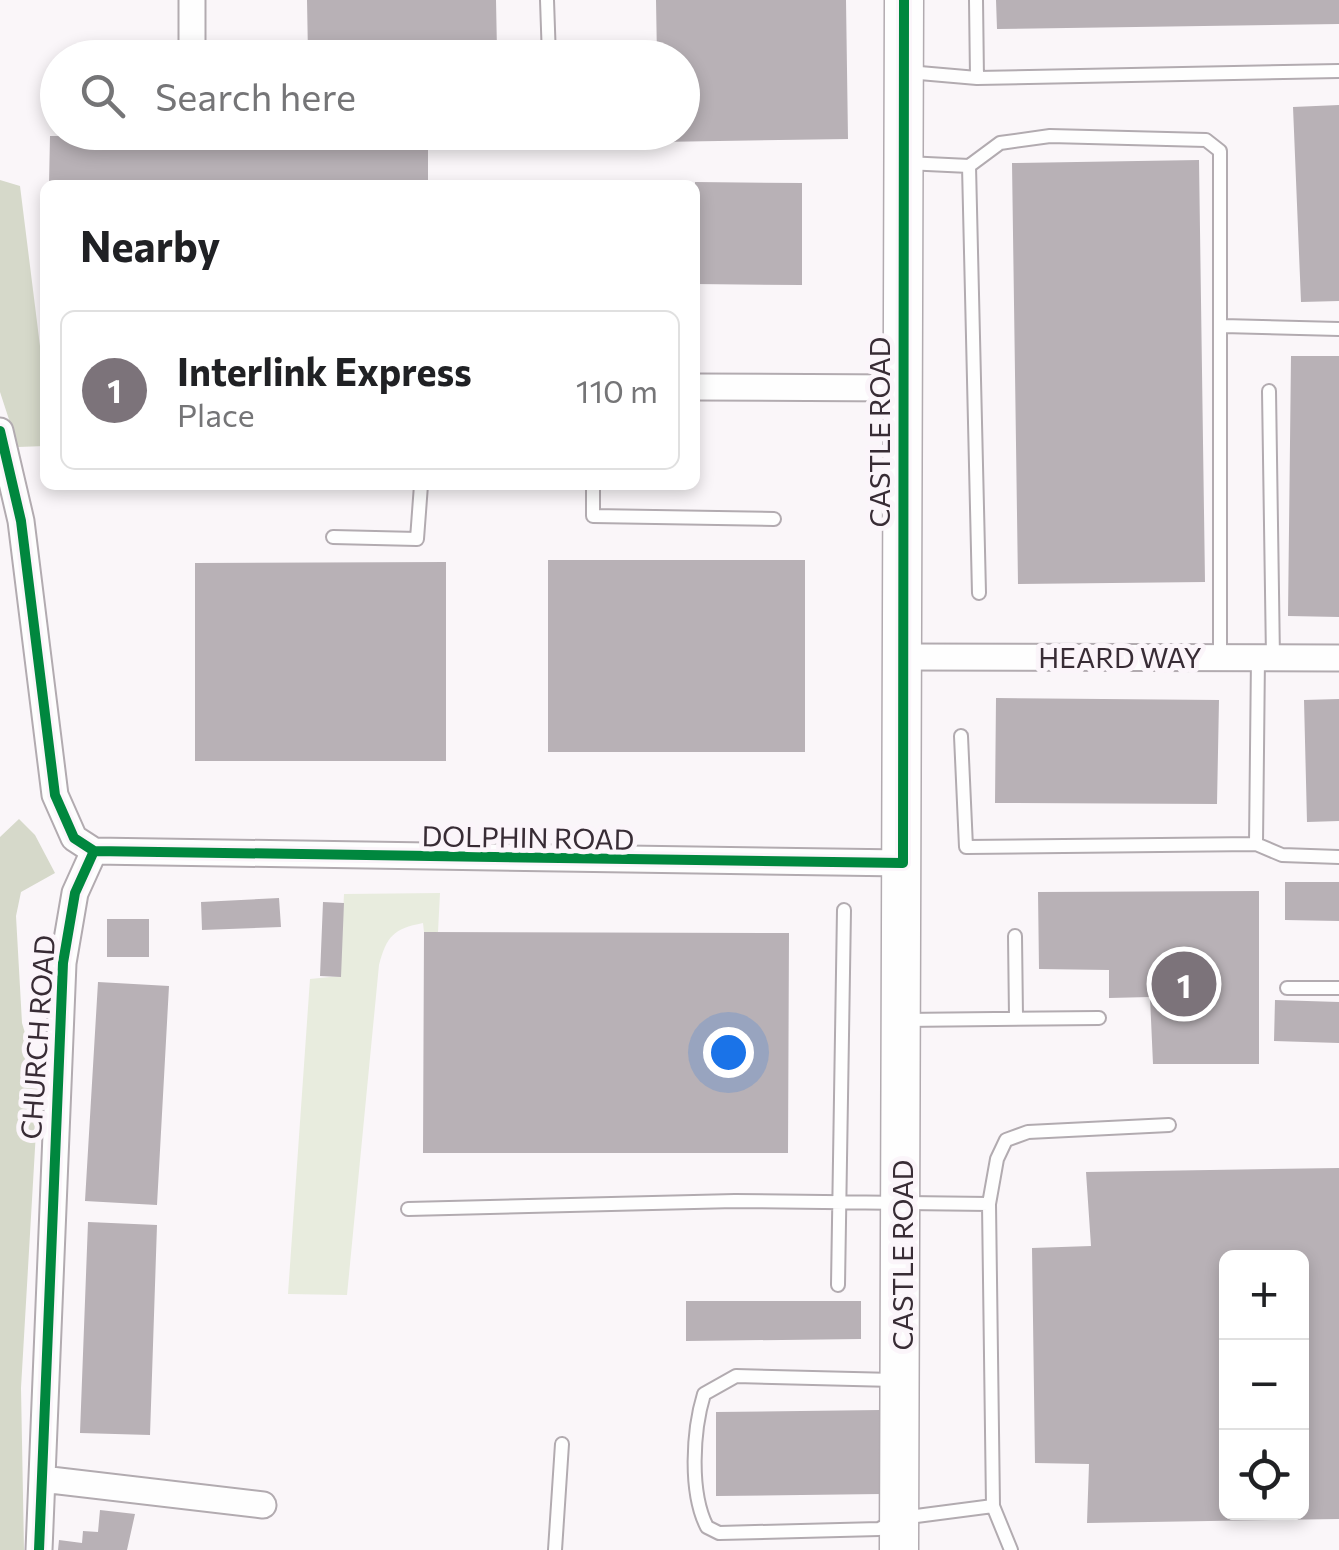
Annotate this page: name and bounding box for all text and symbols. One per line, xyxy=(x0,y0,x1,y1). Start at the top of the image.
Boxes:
search box xyxy=(40,40,700,150)
icon: search xyxy=(75,68,130,123)
text: Search here xyxy=(155,72,356,119)
text: Nearby xyxy=(80,219,220,271)
street label: CASTLE ROAD xyxy=(862,337,896,527)
text: Interlink Express xyxy=(177,347,472,394)
text: 1 xyxy=(107,370,122,410)
text: 110 m xyxy=(576,370,658,410)
text: Place xyxy=(177,394,255,434)
street label: HEARD WAY xyxy=(1038,640,1202,674)
street label: DOLPHIN ROAD xyxy=(421,818,635,856)
street label: CHURCH ROAD xyxy=(13,934,61,1140)
pin: 1 xyxy=(1152,946,1216,1022)
your location xyxy=(703,1027,754,1078)
street label: CASTLE ROAD xyxy=(885,1160,919,1350)
map controls xyxy=(1219,1250,1309,1520)
button: + xyxy=(1219,1250,1309,1340)
button: − xyxy=(1219,1340,1309,1430)
button: locate xyxy=(1219,1430,1309,1520)

